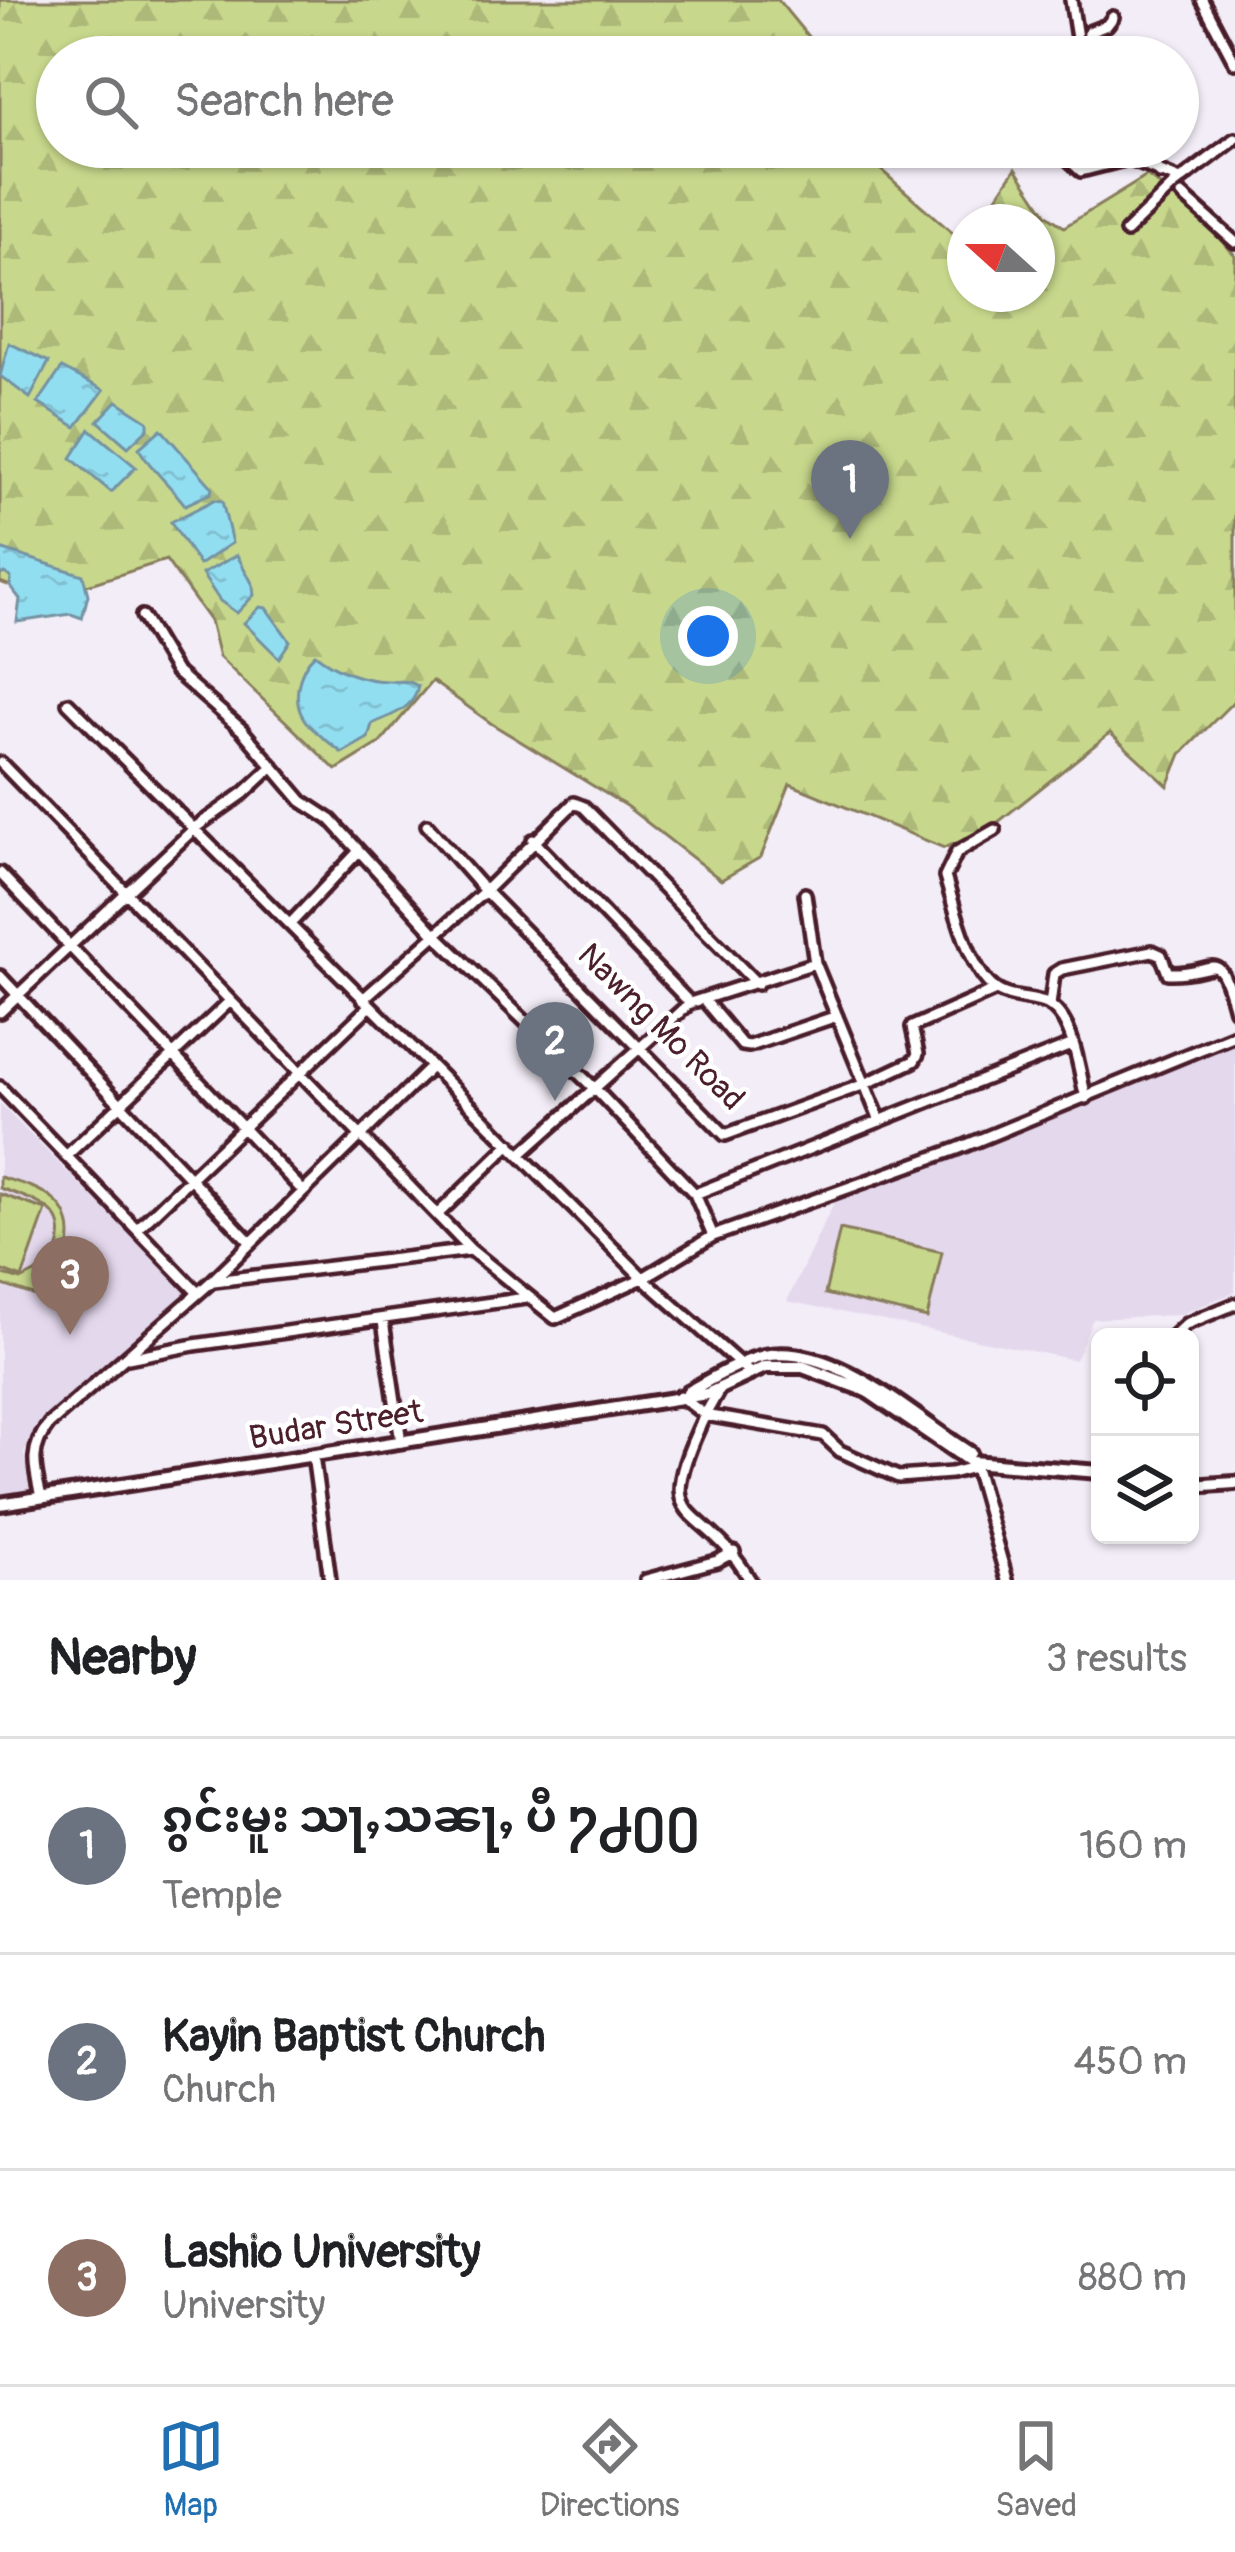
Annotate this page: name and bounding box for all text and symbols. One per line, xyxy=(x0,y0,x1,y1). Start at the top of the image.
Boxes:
search box xyxy=(36,36,1199,168)
icon: search xyxy=(78,69,144,135)
text: Search here xyxy=(174,74,394,130)
north arrow xyxy=(947,204,1055,312)
pin: 1 xyxy=(811,440,889,539)
your location xyxy=(678,606,738,666)
street label: Nawng Mo Road xyxy=(569,935,753,1119)
pin: 2 xyxy=(516,1002,594,1101)
pin: 3 xyxy=(31,1236,109,1335)
map controls xyxy=(1091,1328,1199,1544)
button: locate xyxy=(1091,1328,1199,1436)
street label: Budar Street xyxy=(246,1391,426,1459)
button: layers xyxy=(1091,1436,1199,1544)
text: Nearby xyxy=(48,1626,196,1690)
text: 3 results xyxy=(1046,1634,1187,1683)
text: ၵွင်းမူး သႃႇသၼႃႇ ပီ ႒႕႐႐ xyxy=(162,1790,700,1846)
text: 1 xyxy=(79,1821,95,1870)
text: 160 m xyxy=(1079,1821,1187,1870)
text: Temple xyxy=(162,1871,282,1920)
text: Kayin Baptist Church xyxy=(162,2009,545,2065)
text: 2 xyxy=(76,2037,98,2086)
text: 450 m xyxy=(1074,2037,1187,2086)
text: Church xyxy=(162,2065,276,2114)
text: Lashio University xyxy=(162,2225,481,2281)
text: 3 xyxy=(76,2253,98,2302)
text: 880 m xyxy=(1078,2253,1187,2302)
text: University xyxy=(162,2281,325,2330)
tab: Map xyxy=(158,2413,224,2526)
tab: Directions xyxy=(540,2413,680,2526)
tab: Saved xyxy=(995,2413,1077,2526)

